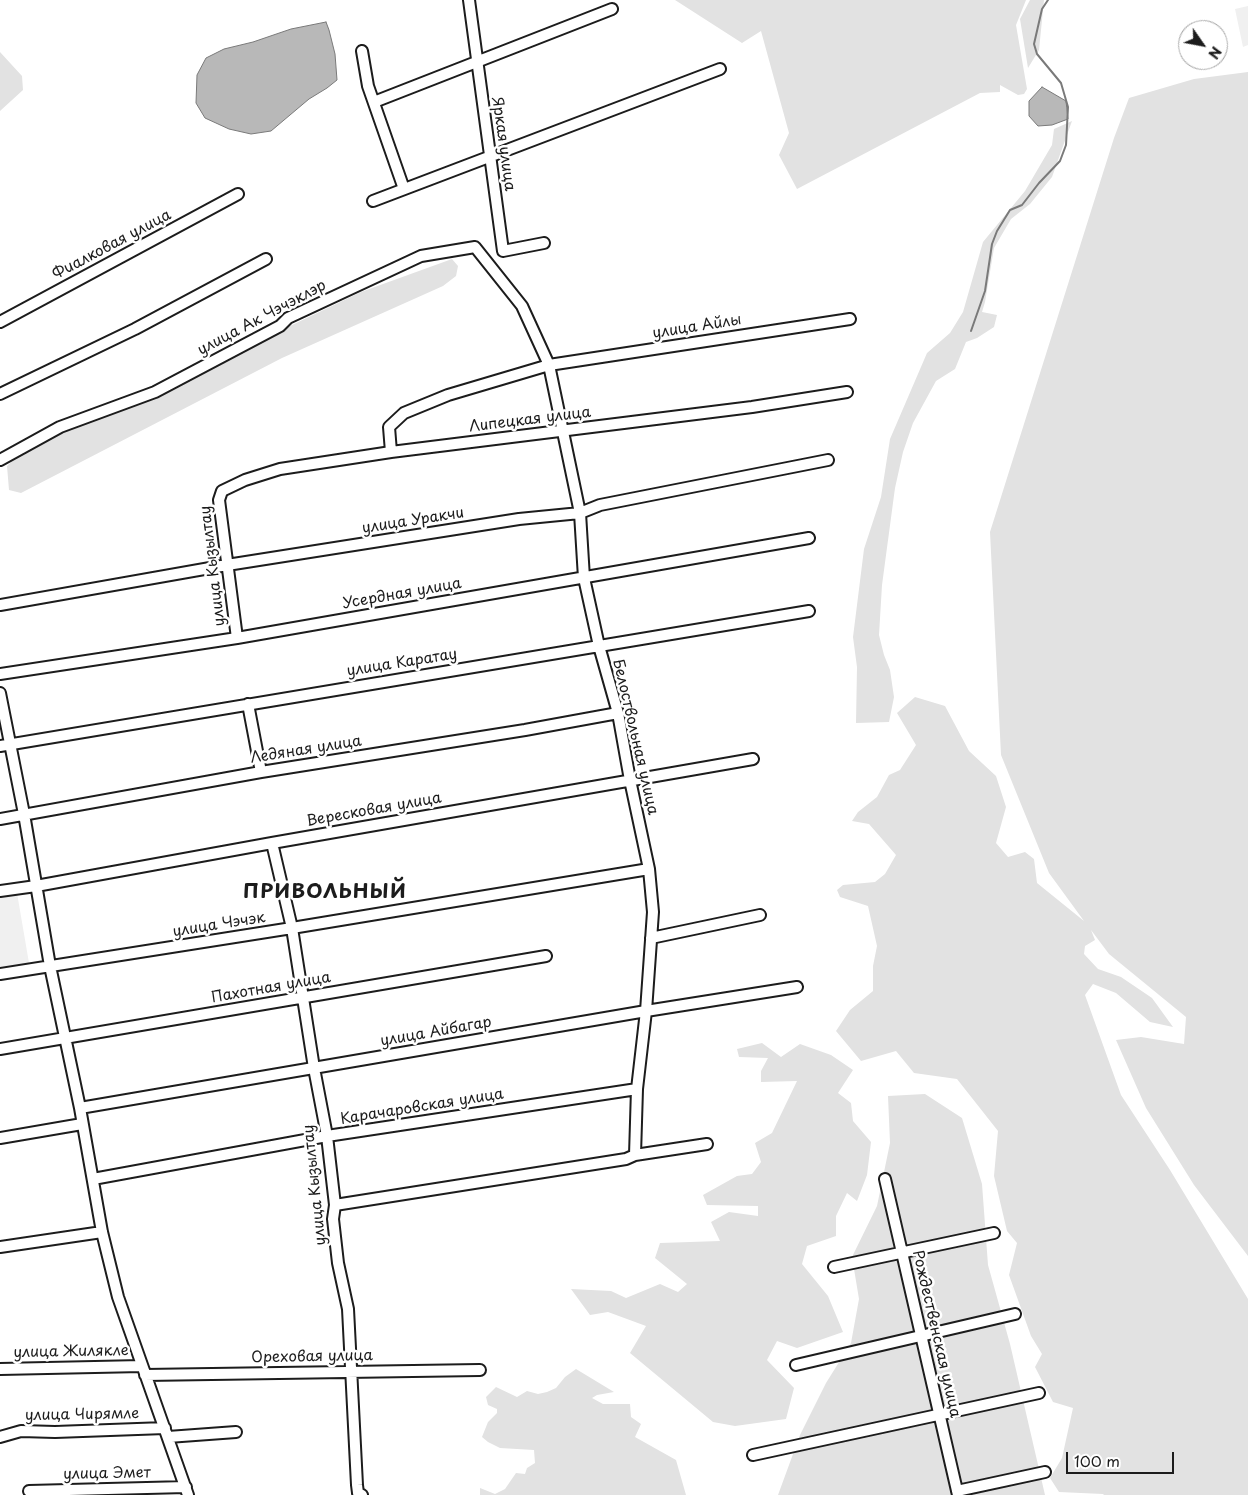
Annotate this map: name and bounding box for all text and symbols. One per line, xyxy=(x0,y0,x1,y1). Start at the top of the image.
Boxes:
north arrow xyxy=(1178,20,1228,70)
text: N xyxy=(1203,43,1227,63)
street label: Яркая улица xyxy=(487,96,519,192)
street label: Фиалковая улица xyxy=(50,206,174,284)
street label: улица Ак Чэчэклэр xyxy=(195,276,329,360)
street label: улица Айлы xyxy=(651,311,743,343)
street label: Липецкая улица xyxy=(468,404,592,436)
street label: улица Уракчи xyxy=(361,504,465,538)
street label: улица Кызылтау xyxy=(197,505,229,627)
street label: Усердная улица xyxy=(341,575,463,613)
street label: улица Каратау xyxy=(345,645,459,681)
street label: Белоствольная улица xyxy=(608,657,662,817)
street label: Ледяная улица xyxy=(249,732,363,768)
street label: Вересковая улица xyxy=(305,789,443,831)
district label: ПРИВОЛЬНЫЙ xyxy=(241,880,409,904)
street label: улица Чэчэк xyxy=(171,909,267,941)
street label: Пахотная улица xyxy=(210,969,332,1007)
street label: улица Айбагар xyxy=(379,1013,493,1051)
street label: Карачаровская улица xyxy=(339,1085,505,1129)
street label: улица Кызылтау xyxy=(300,1124,330,1246)
street label: Рождественская улица xyxy=(908,1249,964,1419)
street label: улица Жилякле xyxy=(13,1342,129,1362)
street label: Ореховая улица xyxy=(251,1347,373,1367)
street label: улица Чирямле xyxy=(25,1405,139,1425)
scale bar xyxy=(1068,1442,1176,1474)
text: 100 m xyxy=(1074,1449,1120,1472)
street label: улица Эмет xyxy=(63,1464,151,1484)

